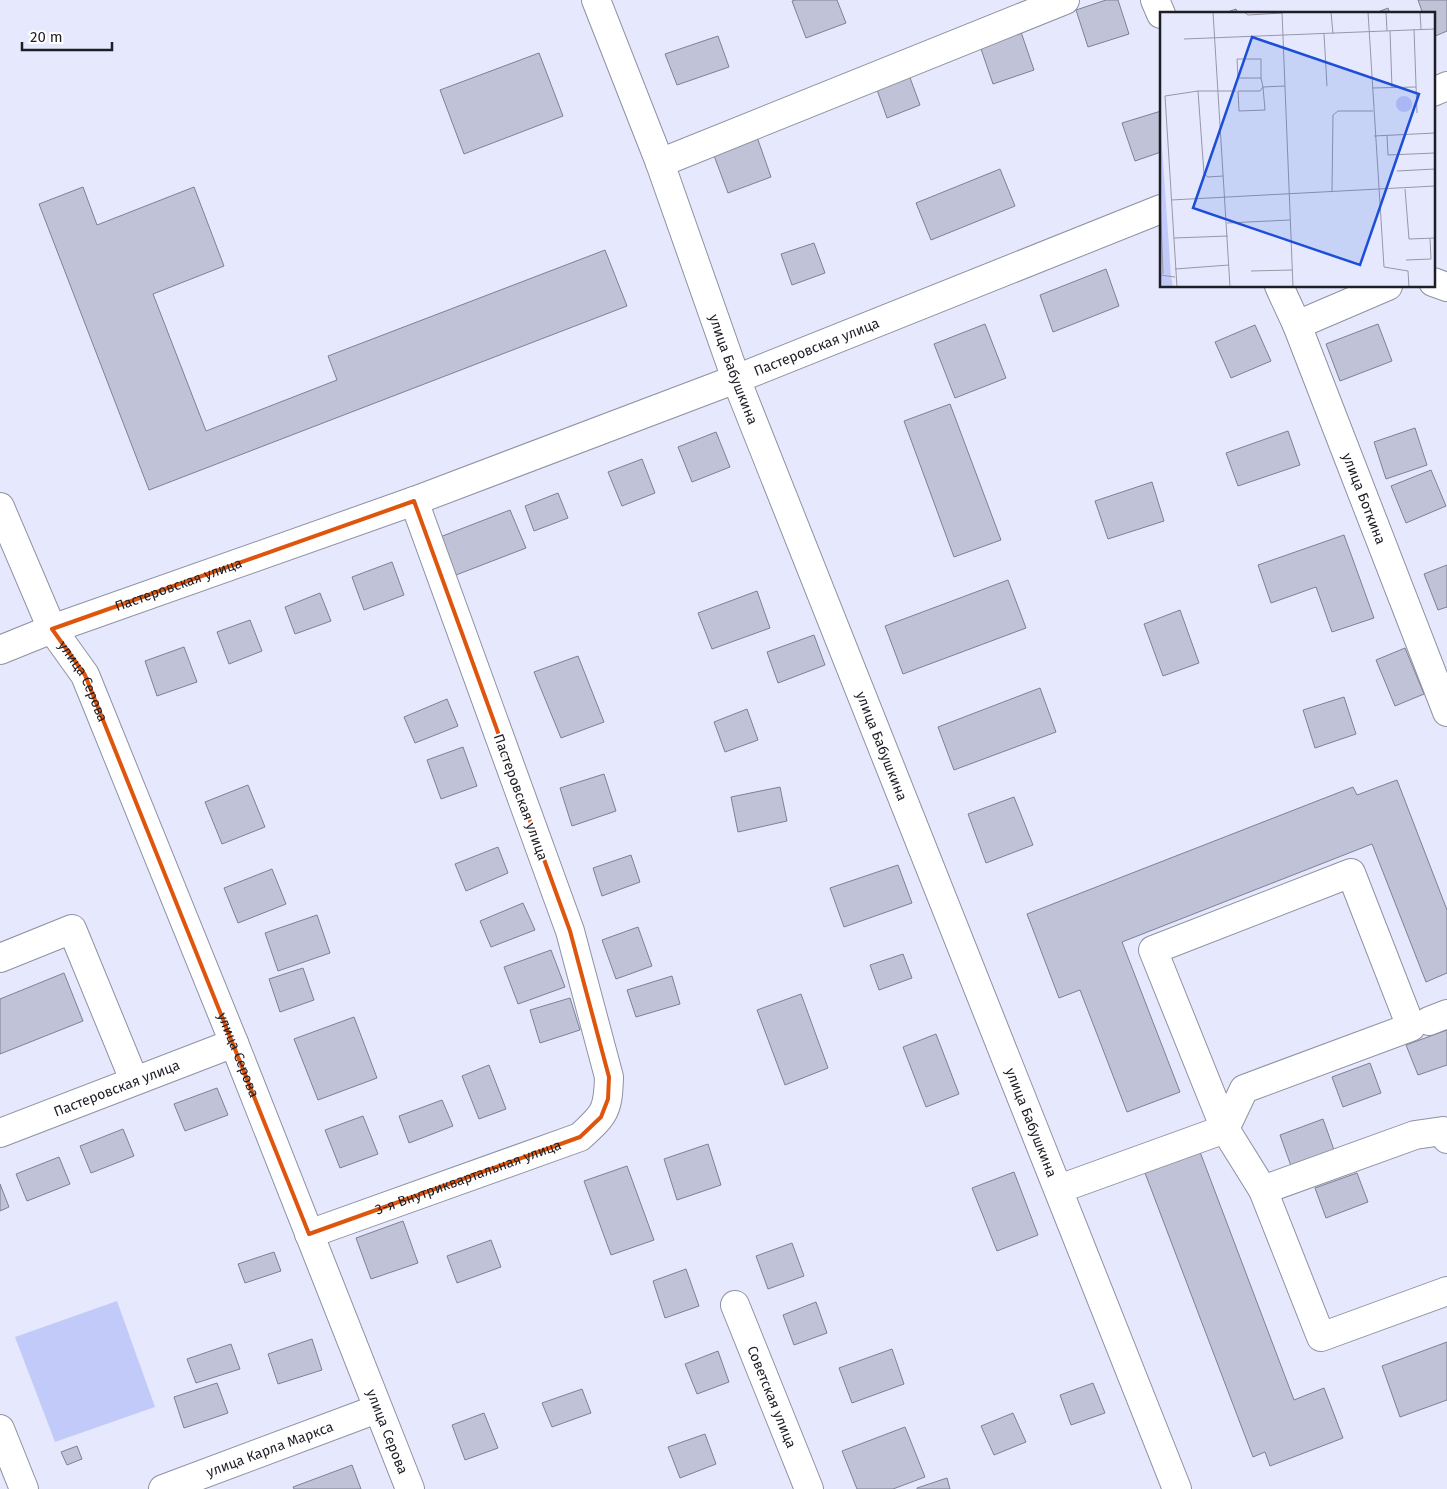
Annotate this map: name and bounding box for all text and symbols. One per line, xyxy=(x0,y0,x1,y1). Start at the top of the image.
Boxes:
inset map xyxy=(1160,12,1434,288)
scale bar xyxy=(22,20,112,52)
text: 20 m xyxy=(30,28,63,46)
street label: улица Бабушкина xyxy=(705,312,761,427)
street label: Пастеровская улица xyxy=(751,315,882,380)
street label: улица Боткина xyxy=(1338,451,1389,547)
street label: Пастеровская улица xyxy=(113,555,244,615)
street label: улица Серова xyxy=(54,638,111,724)
street label: улица Бабушкина xyxy=(852,689,911,803)
street label: Пастеровская улица xyxy=(490,732,551,863)
street label: улица Серова xyxy=(214,1010,263,1100)
street label: Пастеровская улица xyxy=(51,1057,182,1121)
street label: улица Бабушкина xyxy=(1002,1065,1060,1180)
street label: 3-я Внутриквартальная улица xyxy=(373,1136,564,1219)
street label: Советская улица xyxy=(743,1343,800,1451)
street label: улица Серова xyxy=(362,1387,411,1477)
street label: улица Карла Маркса xyxy=(204,1418,336,1481)

